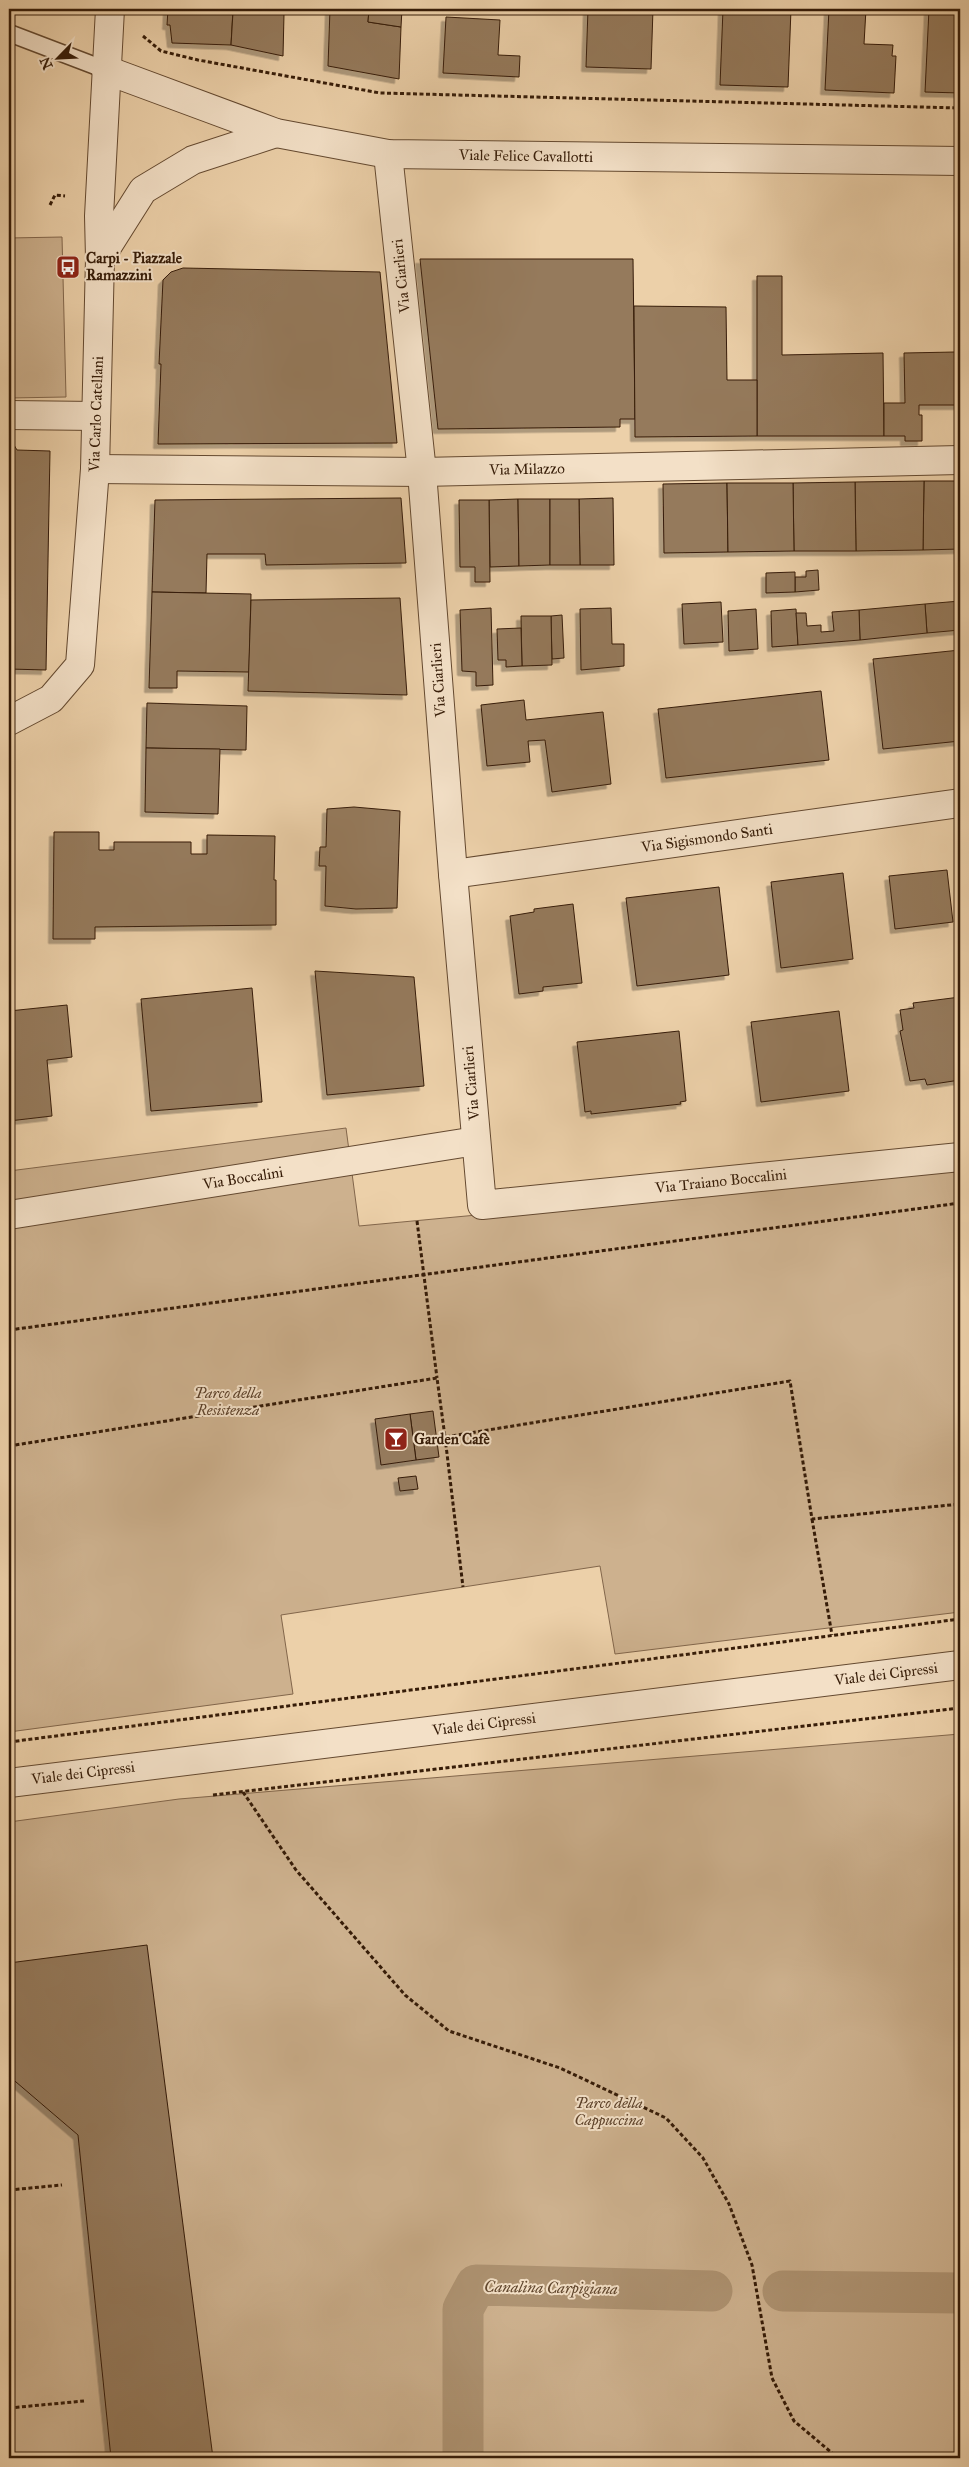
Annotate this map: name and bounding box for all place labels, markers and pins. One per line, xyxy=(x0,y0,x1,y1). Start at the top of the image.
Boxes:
place label: Carpi - Piazzale Ramazzini xyxy=(86,249,183,284)
bus stop icon: Carpi - Piazzale Ramazzini xyxy=(55,254,81,280)
bar icon: Garden Cafè xyxy=(383,1426,409,1452)
place label: Garden Cafè xyxy=(414,1430,490,1448)

